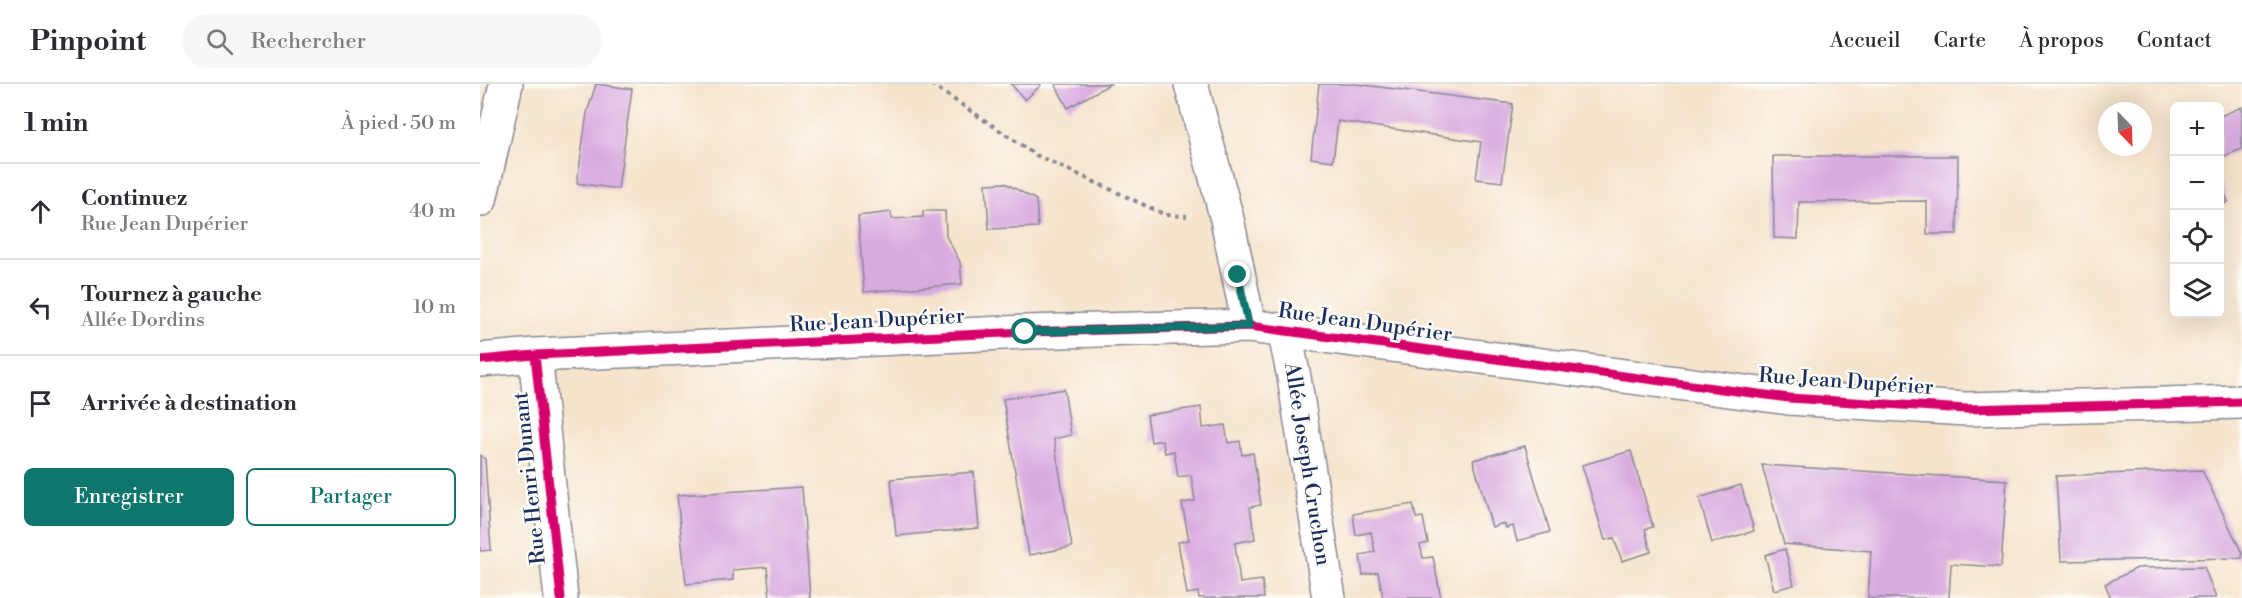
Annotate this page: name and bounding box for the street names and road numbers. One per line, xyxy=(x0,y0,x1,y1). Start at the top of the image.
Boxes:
street label: Rue Jean Dupérier xyxy=(1276,298,1454,348)
street label: Rue Jean Dupérier xyxy=(789,303,965,339)
street label: Allée Joseph Cruchon xyxy=(1278,360,1336,568)
street label: Rue Jean Dupérier xyxy=(1758,363,1934,401)
street label: Rue Henri Dunant xyxy=(508,390,552,566)

